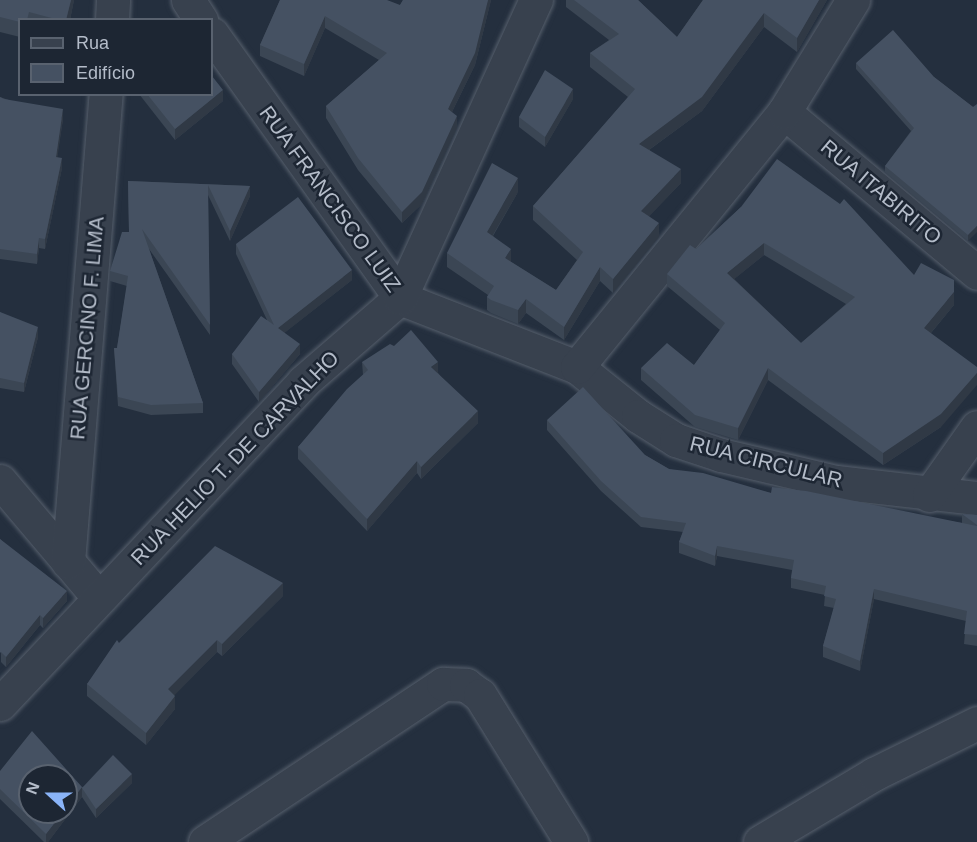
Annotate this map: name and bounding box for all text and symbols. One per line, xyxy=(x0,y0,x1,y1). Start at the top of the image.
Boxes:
legend xyxy=(18,18,213,96)
text: Rua xyxy=(76,33,109,53)
text: Edifício xyxy=(76,63,135,83)
street label: RUA FRANCISCO LUIZ xyxy=(254,101,406,297)
street label: RUA ITABIRITO xyxy=(815,134,947,250)
street label: RUA GERCINO F. LIMA xyxy=(65,215,109,441)
street label: RUA HELIO T. DE CARVALHO xyxy=(125,345,345,571)
street label: RUA CIRCULAR xyxy=(687,431,845,493)
north arrow xyxy=(18,764,78,824)
text: N xyxy=(23,780,43,797)

